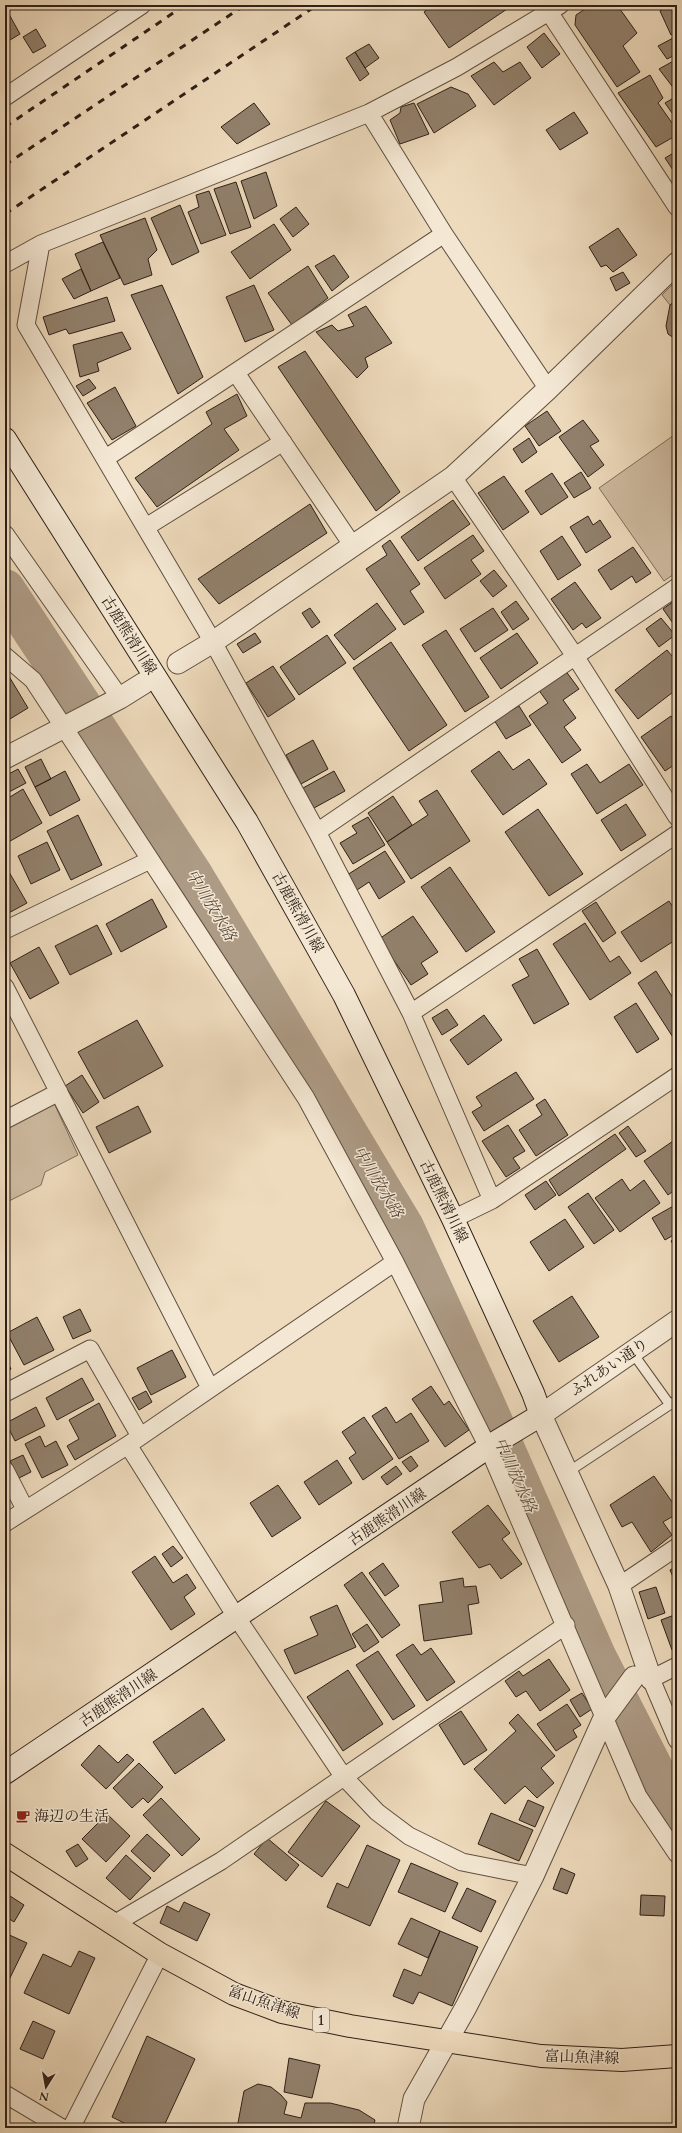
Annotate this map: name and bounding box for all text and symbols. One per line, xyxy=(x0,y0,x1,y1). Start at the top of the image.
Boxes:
street label: 古鹿熊滑川線 xyxy=(97,592,161,678)
water label: 中川放水路 xyxy=(181,865,242,946)
street label: 古鹿熊滑川線 xyxy=(267,868,329,956)
water label: 中川放水路 xyxy=(348,1142,409,1223)
street label: 古鹿熊滑川線 xyxy=(415,1156,473,1246)
street label: ふれあい通り xyxy=(566,1334,652,1400)
water label: 中川放水路 xyxy=(489,1434,542,1517)
street label: 古鹿熊滑川線 xyxy=(344,1484,430,1550)
street label: 古鹿熊滑川線 xyxy=(75,1665,161,1731)
place label: 海辺の生活 xyxy=(34,1806,109,1826)
cafe icon: 海辺の生活 xyxy=(15,1808,31,1824)
street label: 富山魚津線 xyxy=(225,1980,303,2024)
road number: 1 xyxy=(313,2008,329,2032)
street label: 富山魚津線 xyxy=(544,2046,620,2068)
north arrow xyxy=(26,2067,66,2107)
text: N xyxy=(38,2088,50,2105)

